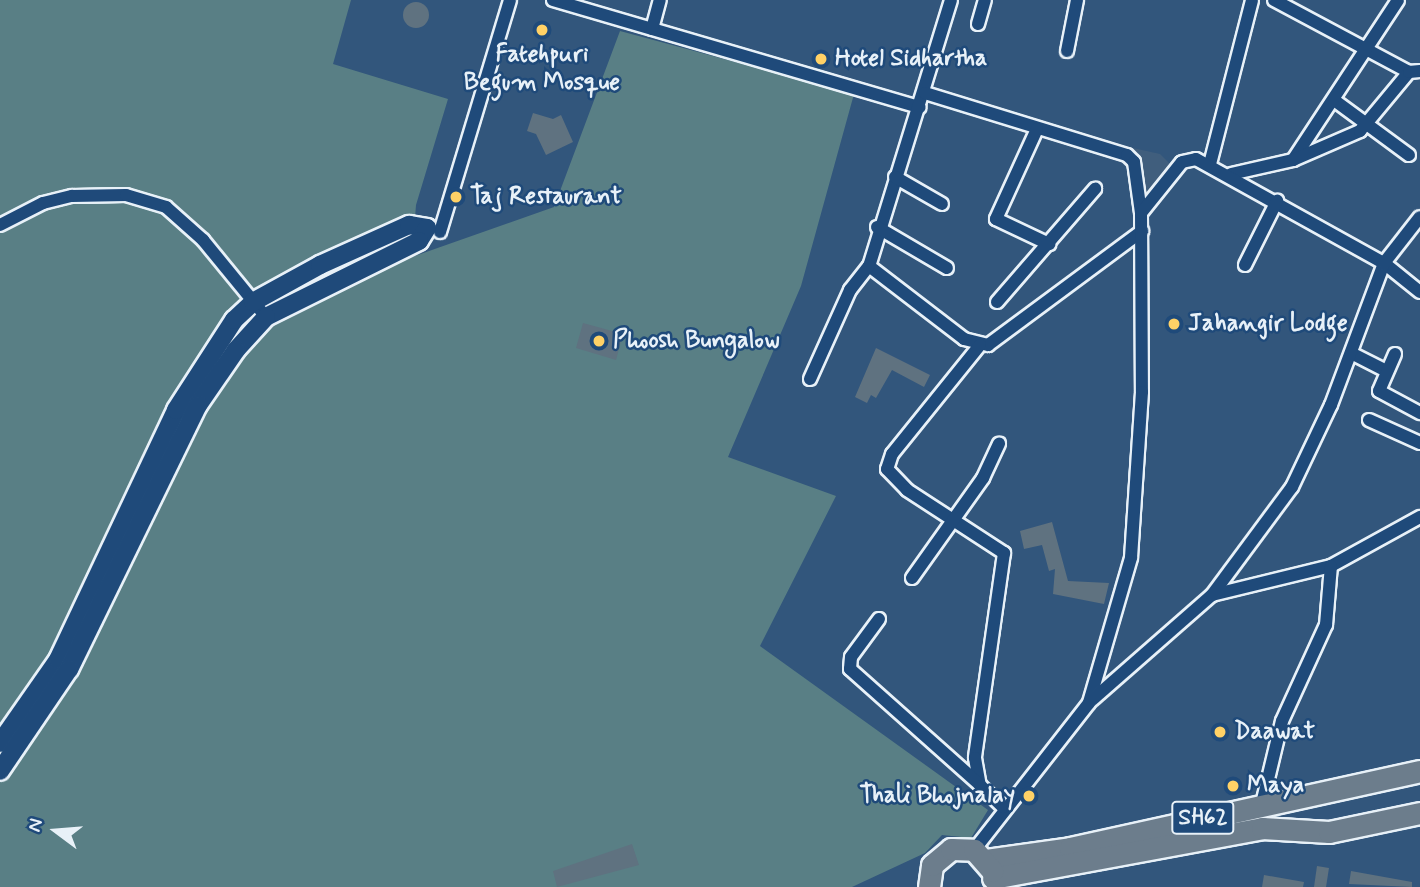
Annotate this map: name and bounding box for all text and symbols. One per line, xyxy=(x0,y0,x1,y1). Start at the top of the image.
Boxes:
marker: Fatehpuri Begum Mosque xyxy=(534,22,550,38)
place label: Fatehpuri Begum Mosque xyxy=(465,41,619,97)
place label: Hotel Sidhartha xyxy=(835,45,986,73)
marker: Hotel Sidhartha xyxy=(813,51,829,67)
place label: Taj Restaurant xyxy=(470,183,620,211)
marker: Taj Restaurant xyxy=(448,189,464,205)
place label: Jahangir Lodge xyxy=(1188,310,1350,338)
marker: Jahangir Lodge xyxy=(1166,316,1182,332)
place label: Phoosh Bungalow xyxy=(613,327,779,355)
marker: Phoosh Bungalow xyxy=(591,333,607,349)
place label: Daawat xyxy=(1234,718,1315,746)
marker: Daawat xyxy=(1212,724,1228,740)
place label: Maya xyxy=(1247,772,1304,800)
marker: Maya xyxy=(1225,778,1241,794)
place label: Thali Bhojnalay xyxy=(860,782,1015,810)
marker: Thali Bhojnalay xyxy=(1021,788,1037,804)
north arrow xyxy=(21,796,91,866)
road number: SH62 xyxy=(1170,798,1236,838)
text: N xyxy=(22,816,49,835)

